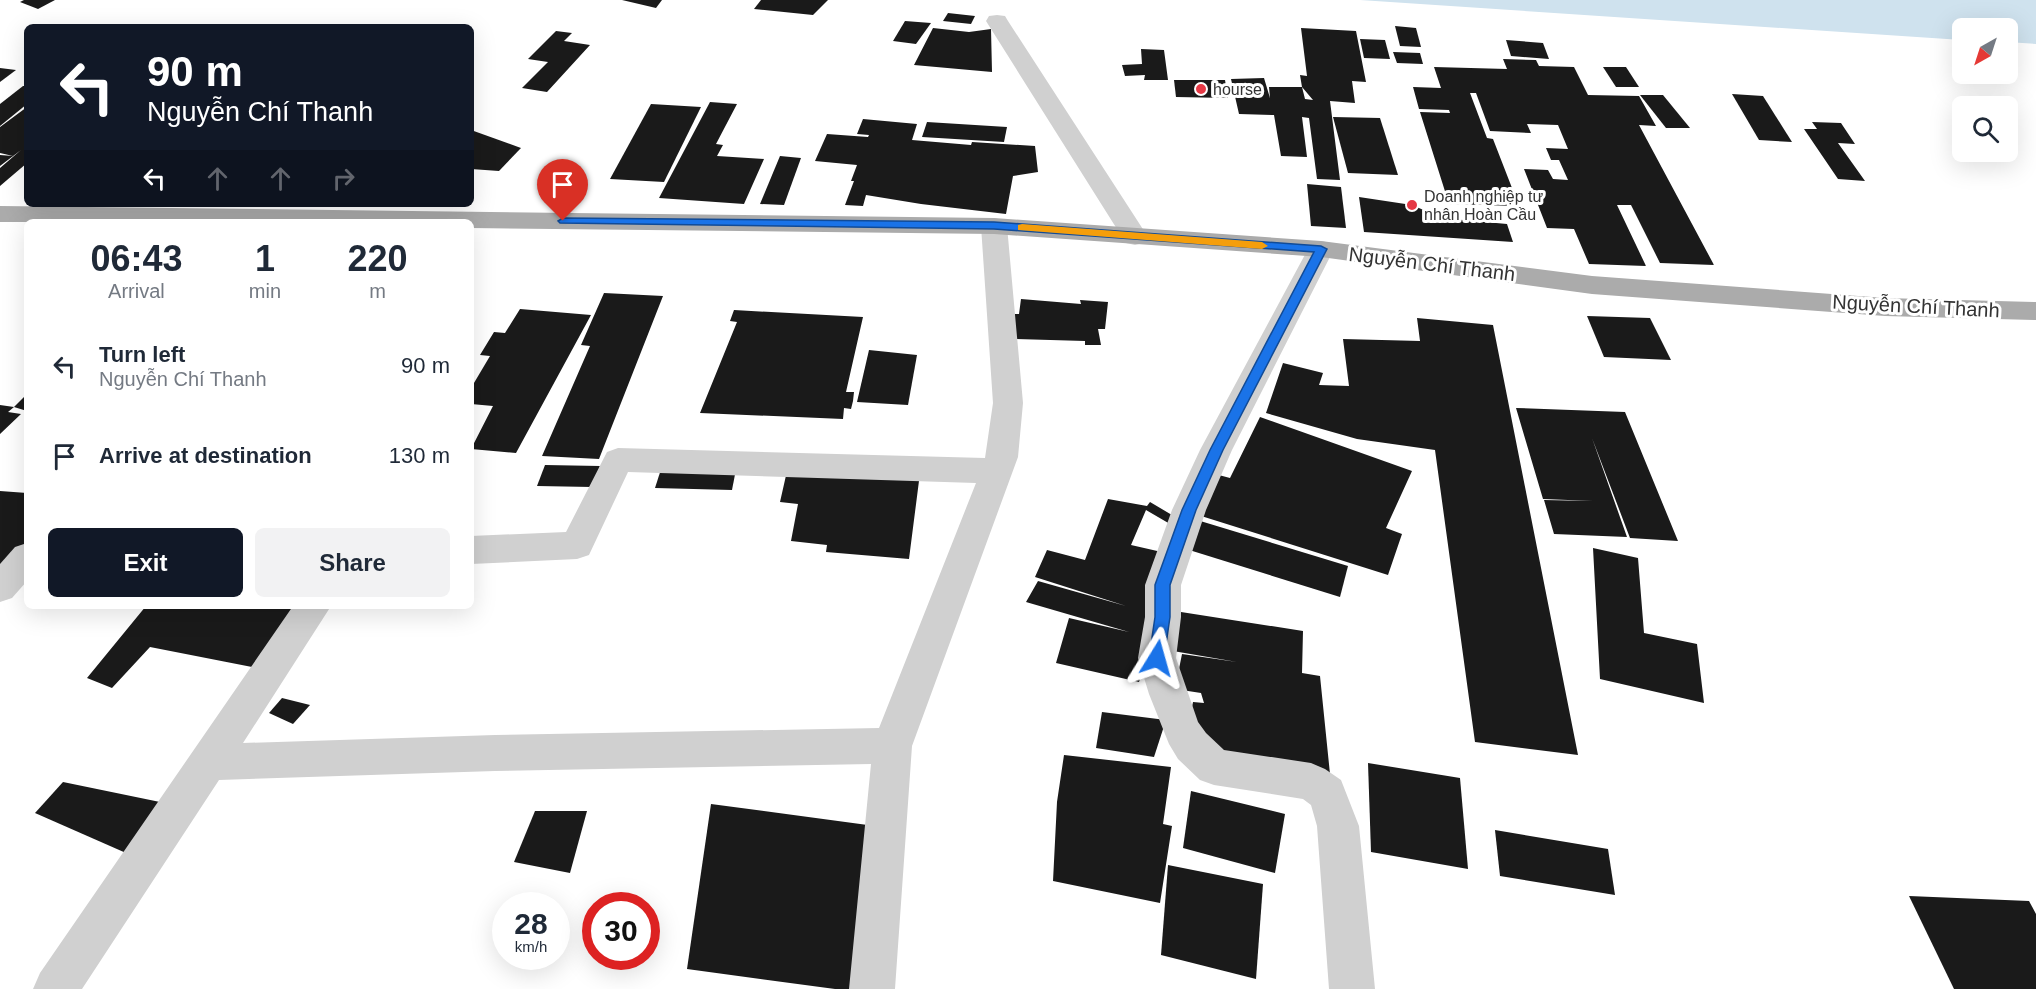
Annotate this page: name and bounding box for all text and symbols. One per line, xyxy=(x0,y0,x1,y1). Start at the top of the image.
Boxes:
north arrow xyxy=(1952,18,2018,84)
map controls xyxy=(1952,18,2018,162)
icon: left xyxy=(48,48,126,126)
text: 90 m xyxy=(147,48,243,95)
place label: hourse xyxy=(1213,81,1262,98)
marker: hourse xyxy=(1194,82,1208,96)
button: search xyxy=(1952,96,2018,162)
text: Nguyễn Chí Thanh xyxy=(147,97,373,127)
pin xyxy=(537,159,588,221)
icon: left xyxy=(138,162,171,195)
icon: ahead xyxy=(201,162,234,195)
icon: ahead xyxy=(264,162,297,195)
icon: right xyxy=(327,162,360,195)
icon: arrive xyxy=(546,168,579,201)
place label: Doanh nghiệp tư nhân Hoàn Cầu xyxy=(1424,188,1544,223)
marker: Doanh nghiệp tư nhân Hoàn Cầu xyxy=(1405,198,1419,212)
text: 06:43 xyxy=(90,238,182,279)
text: 1 xyxy=(255,238,275,279)
text: 220 xyxy=(347,238,408,279)
street label: Nguyễn Chí Thanh xyxy=(1348,243,1516,285)
text: Arrival xyxy=(108,280,165,302)
text: min xyxy=(249,280,281,302)
text: m xyxy=(369,280,386,302)
street label: Nguyễn Chí Thanh xyxy=(1832,291,2000,321)
text: Turn left xyxy=(99,342,185,367)
icon: left xyxy=(48,350,81,383)
text: 90 m xyxy=(401,353,450,378)
text: Nguyễn Chí Thanh xyxy=(99,368,267,390)
icon: arrive xyxy=(48,440,81,473)
text: Arrive at destination xyxy=(99,443,312,468)
text: 130 m xyxy=(389,443,450,468)
button: Exit xyxy=(48,528,243,597)
button: Share xyxy=(255,528,450,597)
position arrow xyxy=(1125,626,1189,690)
speed limit sign: 30 xyxy=(582,892,660,970)
text: 28 xyxy=(514,907,548,940)
text: km/h xyxy=(515,938,547,955)

